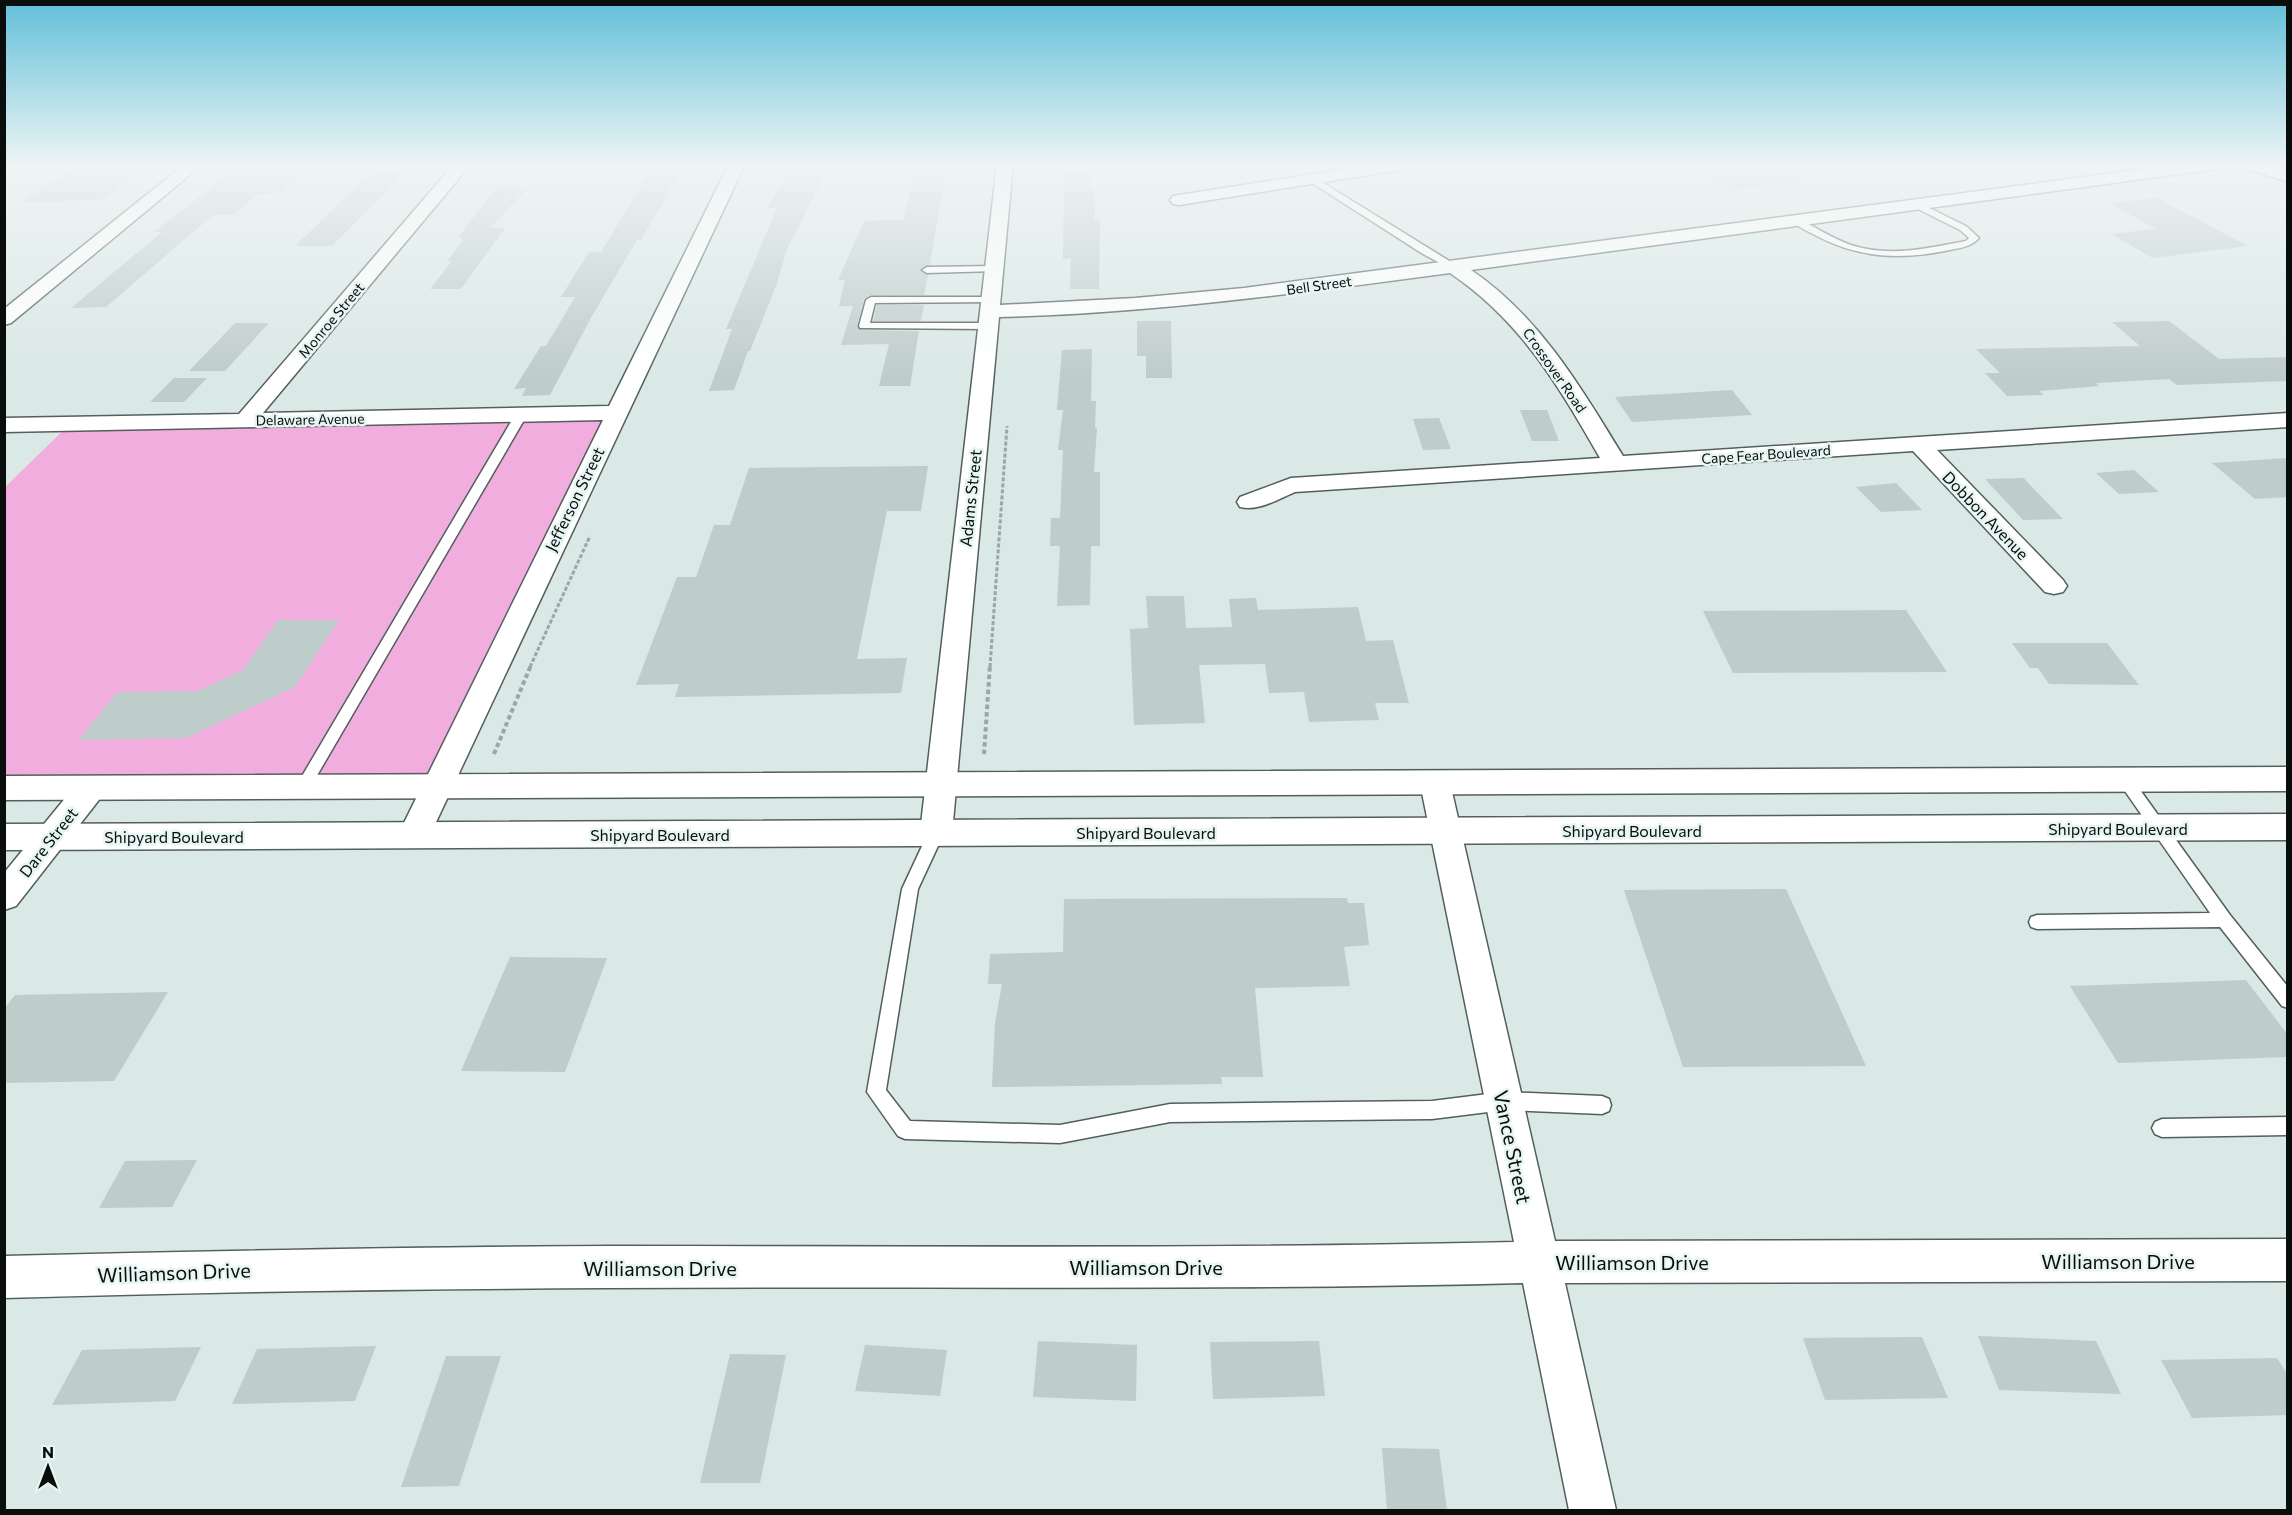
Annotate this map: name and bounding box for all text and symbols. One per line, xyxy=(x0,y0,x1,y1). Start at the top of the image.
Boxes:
street label: Bell Street xyxy=(1285,272,1353,298)
street label: Monroe Street xyxy=(295,279,368,361)
street label: Crossover Road xyxy=(1520,324,1590,416)
street label: Delaware Avenue xyxy=(255,410,365,428)
street label: Cape Fear Boulevard xyxy=(1701,441,1831,467)
street label: Jefferson Street xyxy=(541,443,608,554)
street label: Adams Street xyxy=(955,448,985,548)
street label: Dobbon Avenue xyxy=(1939,467,2033,563)
street label: Dare Street xyxy=(15,803,81,881)
street label: Shipyard Boulevard xyxy=(2048,819,2188,838)
street label: Shipyard Boulevard xyxy=(1562,821,1702,840)
street label: Shipyard Boulevard xyxy=(1076,823,1216,842)
street label: Shipyard Boulevard xyxy=(590,825,730,844)
street label: Shipyard Boulevard xyxy=(104,827,244,846)
street label: Vance Street xyxy=(1489,1088,1537,1206)
street label: Williamson Drive xyxy=(2041,1249,2195,1273)
street label: Williamson Drive xyxy=(1555,1250,1709,1274)
street label: Williamson Drive xyxy=(1069,1255,1223,1279)
street label: Williamson Drive xyxy=(583,1256,737,1280)
street label: Williamson Drive xyxy=(97,1257,251,1287)
north arrow xyxy=(18,1437,78,1497)
text: N xyxy=(42,1442,54,1461)

